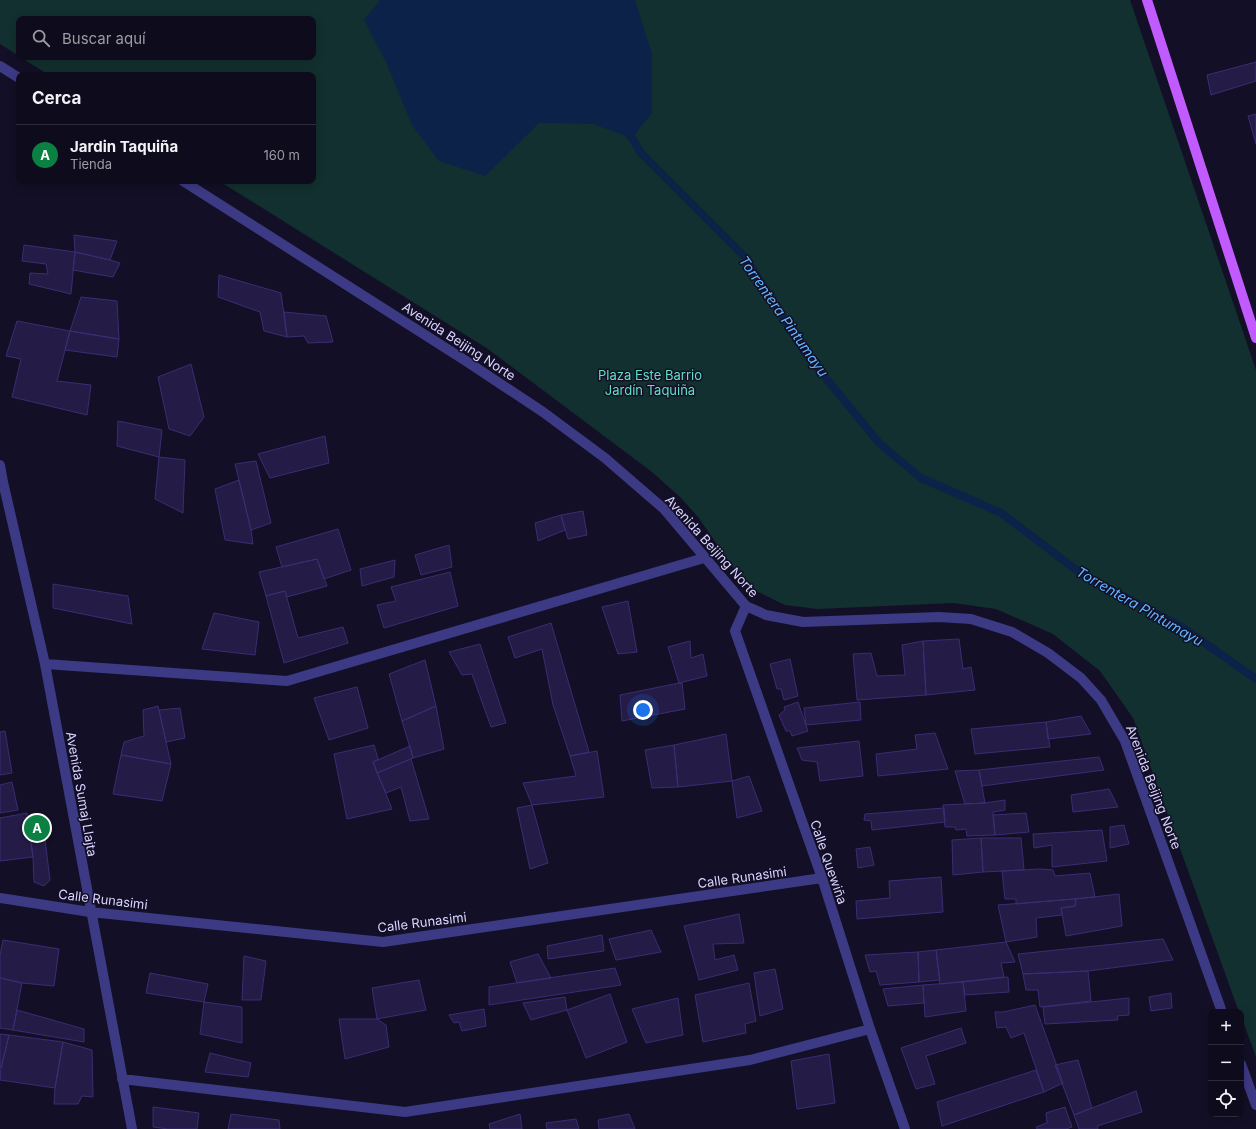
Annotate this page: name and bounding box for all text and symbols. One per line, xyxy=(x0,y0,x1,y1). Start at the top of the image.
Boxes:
search box xyxy=(16,16,316,60)
icon: search xyxy=(30,27,52,49)
text: Buscar aquí xyxy=(62,29,146,48)
text: Cerca xyxy=(32,88,81,108)
text: Jardin Taquiña xyxy=(70,137,178,156)
text: A xyxy=(40,147,50,163)
text: 160 m xyxy=(263,147,300,163)
text: Tienda xyxy=(70,156,112,172)
water label: Torrentera Pintumayu xyxy=(736,252,832,380)
street label: Avenida Beijing Norte xyxy=(399,298,519,384)
park label: Plaza Este Barrio Jardín Taquiña xyxy=(598,367,702,398)
street label: Avenida Beijing Norte xyxy=(662,492,762,600)
water label: Torrentera Pintumayu xyxy=(1074,563,1206,649)
your location xyxy=(633,700,653,720)
street label: Avenida Beijing Norte xyxy=(1123,723,1185,851)
street label: Avenida Sumaj Llajta xyxy=(63,730,101,858)
pin: A xyxy=(24,813,50,843)
street label: Calle Quewiña xyxy=(807,818,851,906)
street label: Calle Runasimi xyxy=(696,863,788,891)
street label: Calle Runasimi xyxy=(57,886,149,912)
street label: Calle Runasimi xyxy=(376,909,468,935)
map controls xyxy=(1208,1009,1244,1117)
button: + xyxy=(1208,1009,1244,1045)
button: − xyxy=(1208,1045,1244,1081)
button: locate xyxy=(1208,1081,1244,1117)

